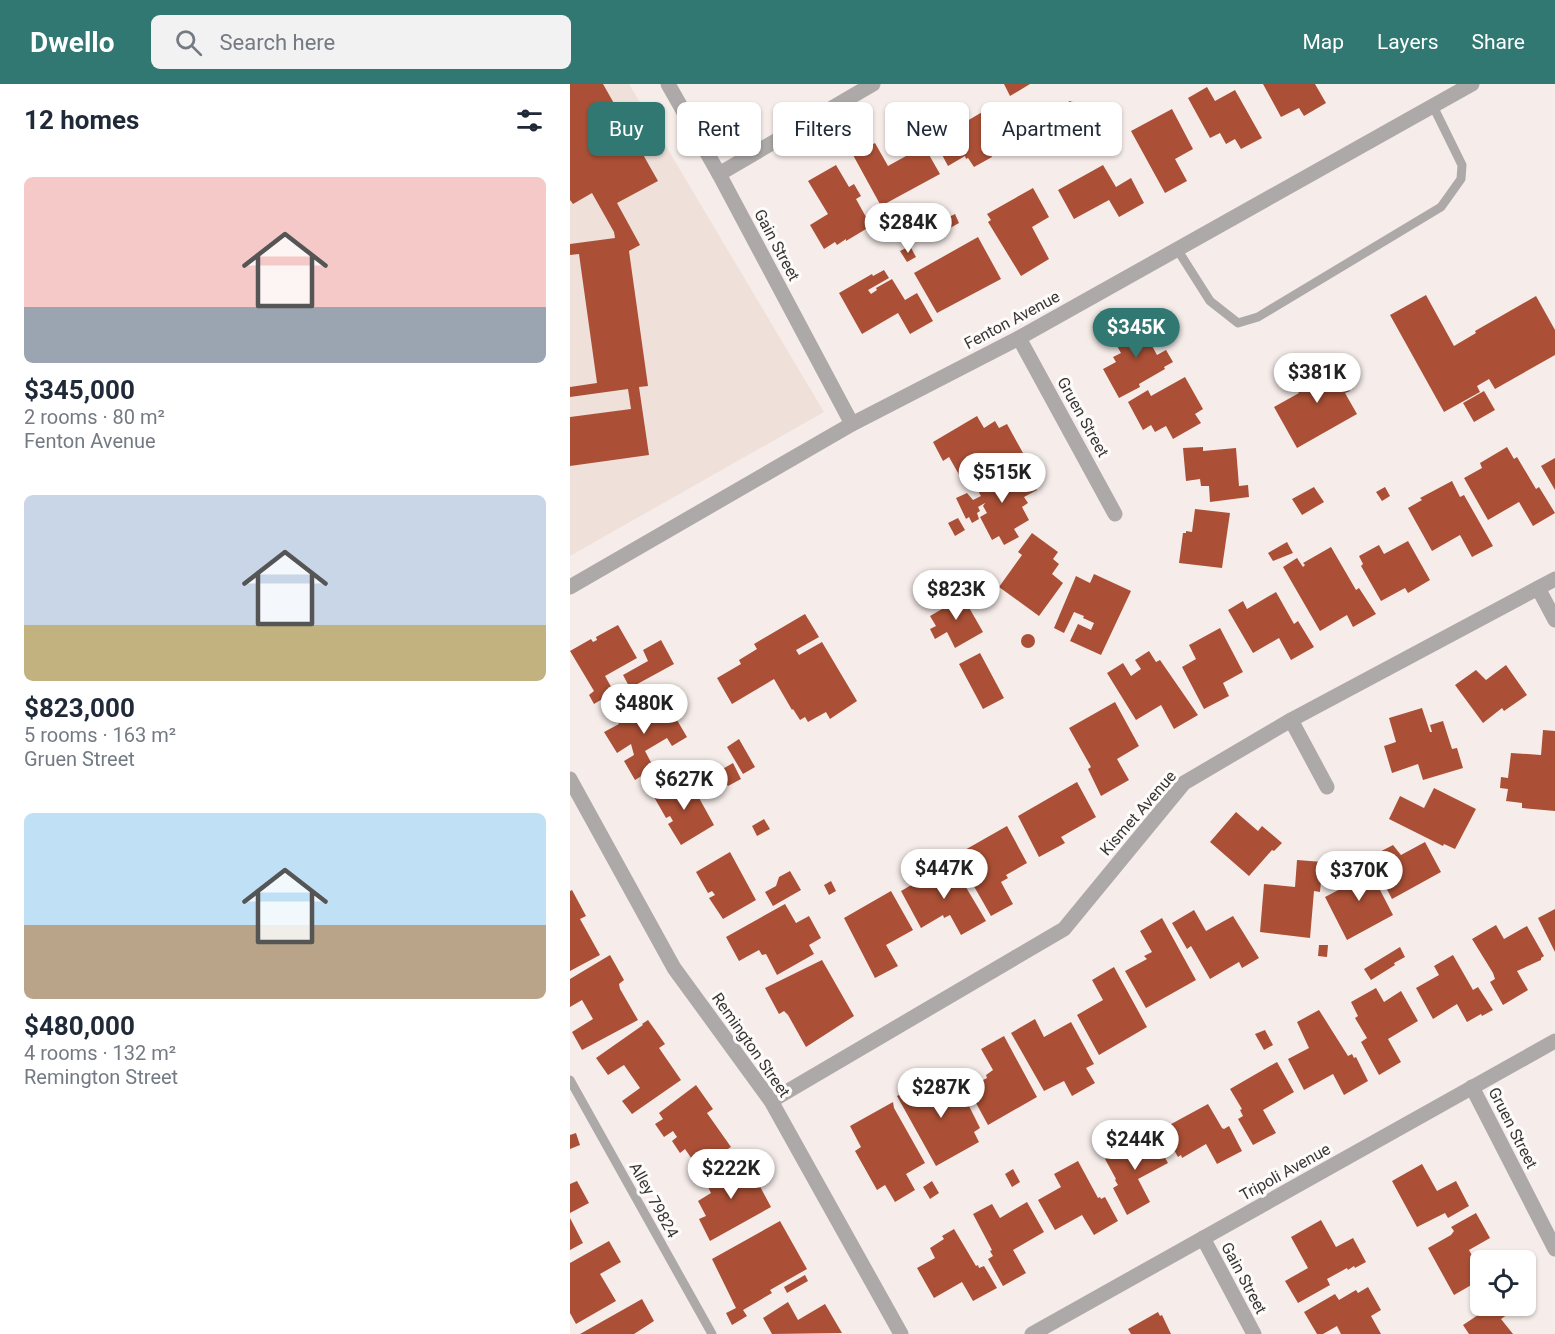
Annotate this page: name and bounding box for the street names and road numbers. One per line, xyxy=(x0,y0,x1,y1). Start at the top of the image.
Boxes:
street label: Gain Street xyxy=(750,206,804,284)
street label: Fenton Avenue xyxy=(961,287,1063,353)
street label: Gruen Street xyxy=(1053,374,1113,460)
street label: Kismet Avenue xyxy=(1096,767,1180,859)
street label: Remington Street xyxy=(708,989,794,1101)
street label: Gruen Street xyxy=(1484,1084,1542,1172)
street label: Tripoli Avenue xyxy=(1236,1139,1334,1205)
street label: Alley 79824 xyxy=(626,1159,682,1241)
street label: Gain Street xyxy=(1217,1239,1271,1317)

